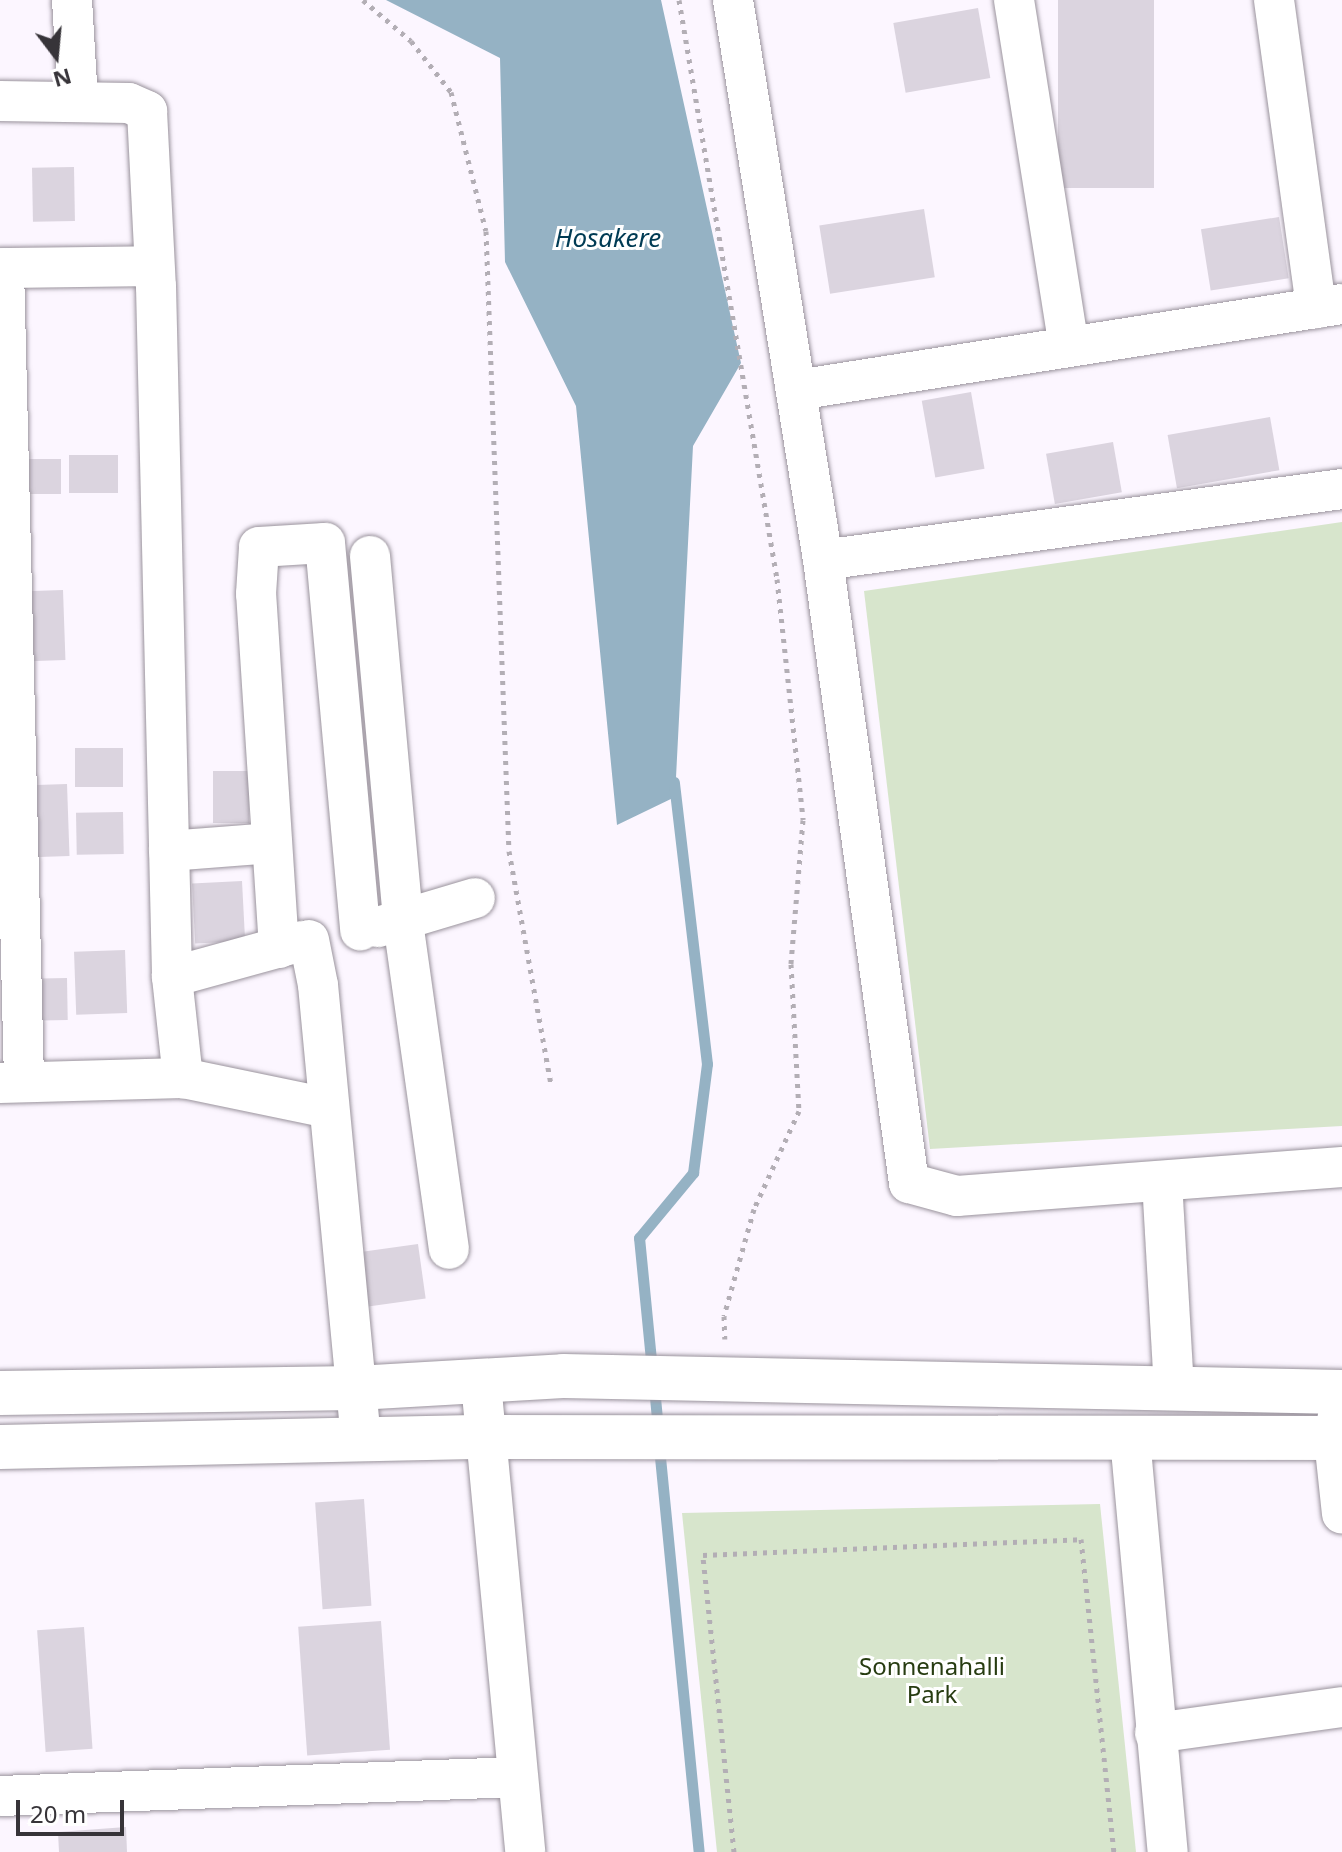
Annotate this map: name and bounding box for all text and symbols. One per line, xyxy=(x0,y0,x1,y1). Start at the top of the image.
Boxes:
north arrow xyxy=(16,16,96,96)
text: N xyxy=(50,62,75,96)
water label: Hosakere xyxy=(555,222,661,254)
park label: Sonnenahalli Park xyxy=(859,1652,1005,1708)
scale bar xyxy=(20,1784,128,1834)
text: 20 m xyxy=(30,1797,86,1830)

